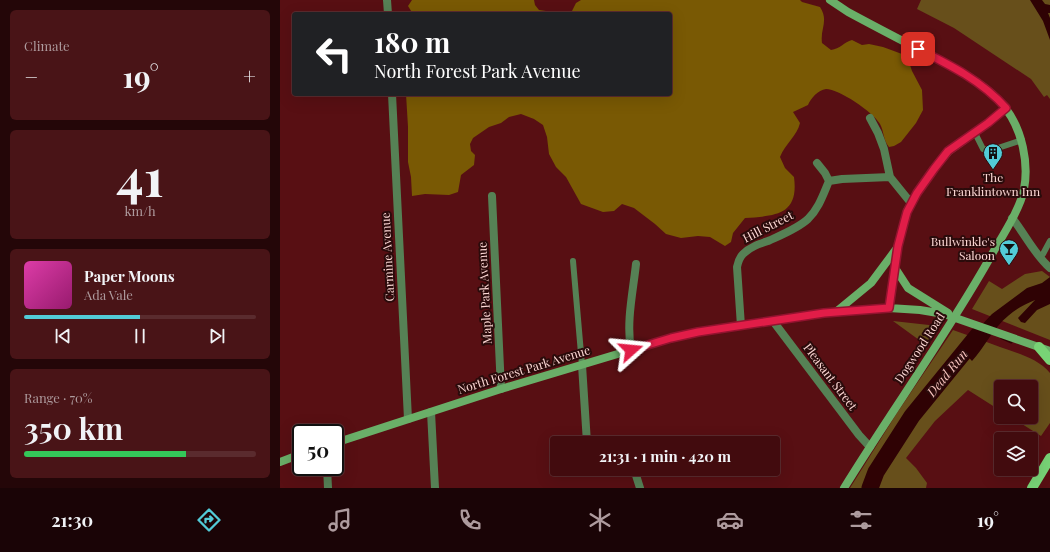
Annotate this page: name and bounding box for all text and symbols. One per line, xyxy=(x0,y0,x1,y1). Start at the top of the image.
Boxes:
text: 180 m xyxy=(374,23,450,60)
icon: left xyxy=(308,28,360,80)
pin xyxy=(901,32,935,66)
text: Climate xyxy=(24,37,70,54)
icon: arrive xyxy=(907,38,929,60)
text: 19° xyxy=(123,56,159,96)
text: North Forest Park Avenue xyxy=(374,59,581,83)
text: − xyxy=(24,61,38,91)
text: + xyxy=(243,61,256,91)
text: 41 xyxy=(116,141,164,210)
building icon: The Franklintown Inn xyxy=(982,142,1004,170)
place label: The Franklintown Inn xyxy=(946,169,1040,199)
text: km/h xyxy=(124,202,156,219)
street label: Hill Street xyxy=(740,206,796,246)
street label: Carmine Avenue xyxy=(377,212,397,302)
place label: Bullwinkle's Saloon xyxy=(931,233,995,263)
bar icon: Bullwinkle's Saloon xyxy=(998,238,1020,266)
street label: Maple Park Avenue xyxy=(473,242,495,345)
text: Paper Moons xyxy=(84,266,175,286)
text: Ada Vale xyxy=(84,286,133,303)
street label: Dogwood Road xyxy=(890,309,948,386)
icon: previous xyxy=(52,325,74,347)
icon: pause xyxy=(129,325,151,347)
icon: next xyxy=(206,325,228,347)
position arrow xyxy=(610,329,652,371)
street label: Pleasant Street xyxy=(800,340,862,414)
street label: North Forest Park Avenue xyxy=(455,341,592,397)
water label: Dead Run xyxy=(922,346,971,400)
map controls xyxy=(994,380,1038,476)
button: search xyxy=(994,380,1038,424)
text: Range · 70% xyxy=(24,389,92,406)
text: 350 km xyxy=(24,408,123,448)
speed limit sign: 50 xyxy=(292,424,344,476)
button: layers xyxy=(994,432,1038,476)
text: 21:31 · 1 min · 420 m xyxy=(599,446,731,466)
icon: directions xyxy=(195,506,223,534)
icon: music xyxy=(326,506,354,534)
icon: phone xyxy=(456,506,484,534)
icon: climate xyxy=(586,506,614,534)
icon: car xyxy=(716,506,744,534)
icon: filters xyxy=(847,506,875,534)
text: 21:30 xyxy=(51,508,93,532)
text: 19° xyxy=(977,508,999,532)

